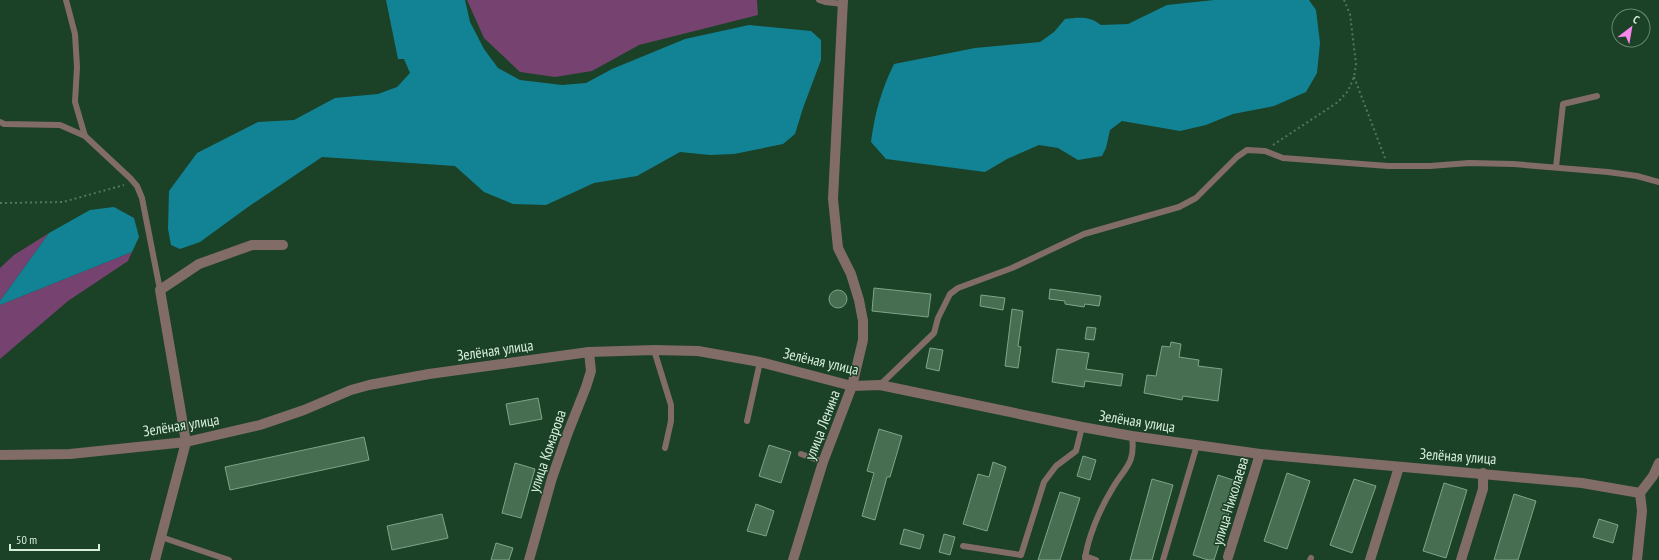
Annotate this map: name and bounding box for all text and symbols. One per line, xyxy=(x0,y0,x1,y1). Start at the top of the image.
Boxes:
north arrow xyxy=(1611,8,1651,48)
text: С xyxy=(1630,12,1642,27)
street label: Зелёная улица xyxy=(456,335,534,365)
street label: Зелёная улица xyxy=(781,343,861,379)
street label: улица Ленина xyxy=(800,387,844,463)
street label: Зелёная улица xyxy=(1098,406,1176,436)
street label: улица Комарова xyxy=(524,407,570,495)
street label: Зелёная улица xyxy=(142,410,220,440)
street label: Зелёная улица xyxy=(1419,444,1497,468)
street label: улица Николаева xyxy=(1208,455,1252,547)
scale bar xyxy=(10,526,99,552)
text: 50 m xyxy=(16,532,37,547)

